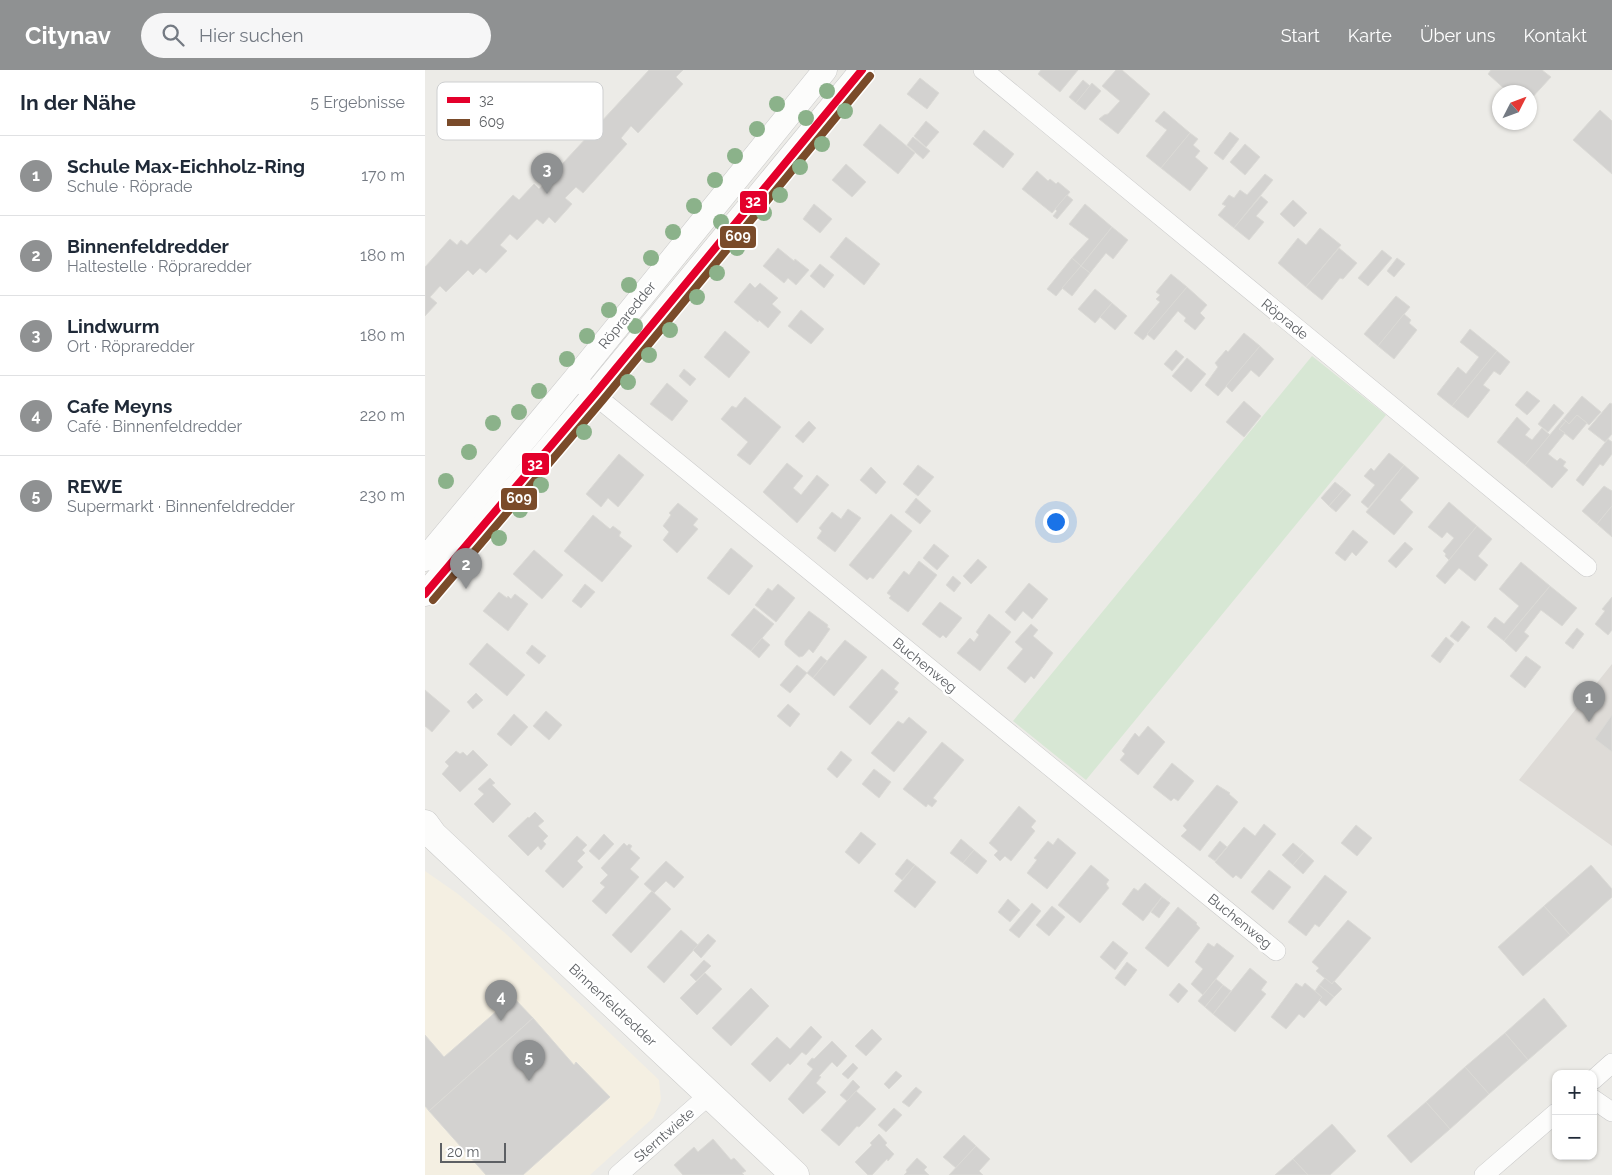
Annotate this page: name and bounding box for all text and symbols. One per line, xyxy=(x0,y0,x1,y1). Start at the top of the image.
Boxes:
search box xyxy=(141,13,491,58)
text: Citynav xyxy=(25,21,111,50)
icon: search xyxy=(159,21,187,49)
text: Hier suchen xyxy=(199,24,304,46)
text: Start xyxy=(1281,25,1320,46)
text: Karte xyxy=(1348,25,1392,46)
text: Über uns xyxy=(1420,25,1495,46)
text: Kontakt xyxy=(1523,25,1587,46)
legend xyxy=(437,82,603,140)
north arrow xyxy=(1492,85,1537,130)
text: In der Nähe xyxy=(20,90,136,115)
text: 32 xyxy=(479,92,494,108)
text: 5 Ergebnisse xyxy=(310,93,405,112)
text: 609 xyxy=(479,114,504,130)
pin: 3 xyxy=(531,153,563,194)
text: Schule Max-Eichholz-Ring xyxy=(67,155,305,177)
text: 1 xyxy=(32,166,40,185)
text: 170 m xyxy=(361,166,405,185)
text: Schule · Röprade xyxy=(67,177,192,196)
line badge: 32 xyxy=(739,190,768,214)
text: 32 xyxy=(745,193,761,209)
line badge: 609 xyxy=(719,225,757,249)
text: 609 xyxy=(725,228,751,244)
text: Binnenfeldredder xyxy=(67,235,229,257)
text: 2 xyxy=(31,246,41,265)
text: 180 m xyxy=(360,246,405,265)
text: Haltestelle · Röpraredder xyxy=(67,257,252,276)
street label: Röpraredder xyxy=(595,278,659,352)
street label: Röprade xyxy=(1258,295,1312,343)
text: Lindwurm xyxy=(67,315,159,337)
text: 3 xyxy=(32,326,40,345)
text: 180 m xyxy=(360,326,405,345)
text: Ort · Röpraredder xyxy=(67,337,195,356)
text: Cafe Meyns xyxy=(67,395,172,417)
text: 4 xyxy=(31,406,41,425)
text: 220 m xyxy=(360,406,405,425)
text: Café · Binnenfeldredder xyxy=(67,417,242,436)
line badge: 32 xyxy=(521,452,550,476)
text: 32 xyxy=(527,456,543,472)
text: REWE xyxy=(67,475,122,497)
text: 5 xyxy=(32,486,40,505)
text: 230 m xyxy=(360,486,405,505)
line badge: 609 xyxy=(500,487,538,511)
text: 609 xyxy=(506,490,532,506)
text: Supermarkt · Binnenfeldredder xyxy=(67,497,295,516)
your location xyxy=(1043,509,1069,535)
pin: 2 xyxy=(450,548,482,589)
street label: Buchenweg xyxy=(890,634,960,696)
pin: 1 xyxy=(1573,681,1605,722)
street label: Buchenweg xyxy=(1205,890,1275,952)
street label: Binnenfeldredder xyxy=(566,960,660,1050)
pin: 4 xyxy=(485,980,517,1021)
pin: 5 xyxy=(513,1040,545,1081)
map controls xyxy=(1552,1070,1597,1160)
button: + xyxy=(1552,1070,1597,1115)
street label: Sterntwiete xyxy=(631,1105,697,1165)
button: − xyxy=(1552,1115,1597,1160)
scale bar xyxy=(440,1140,506,1163)
text: 20 m xyxy=(447,1144,479,1160)

